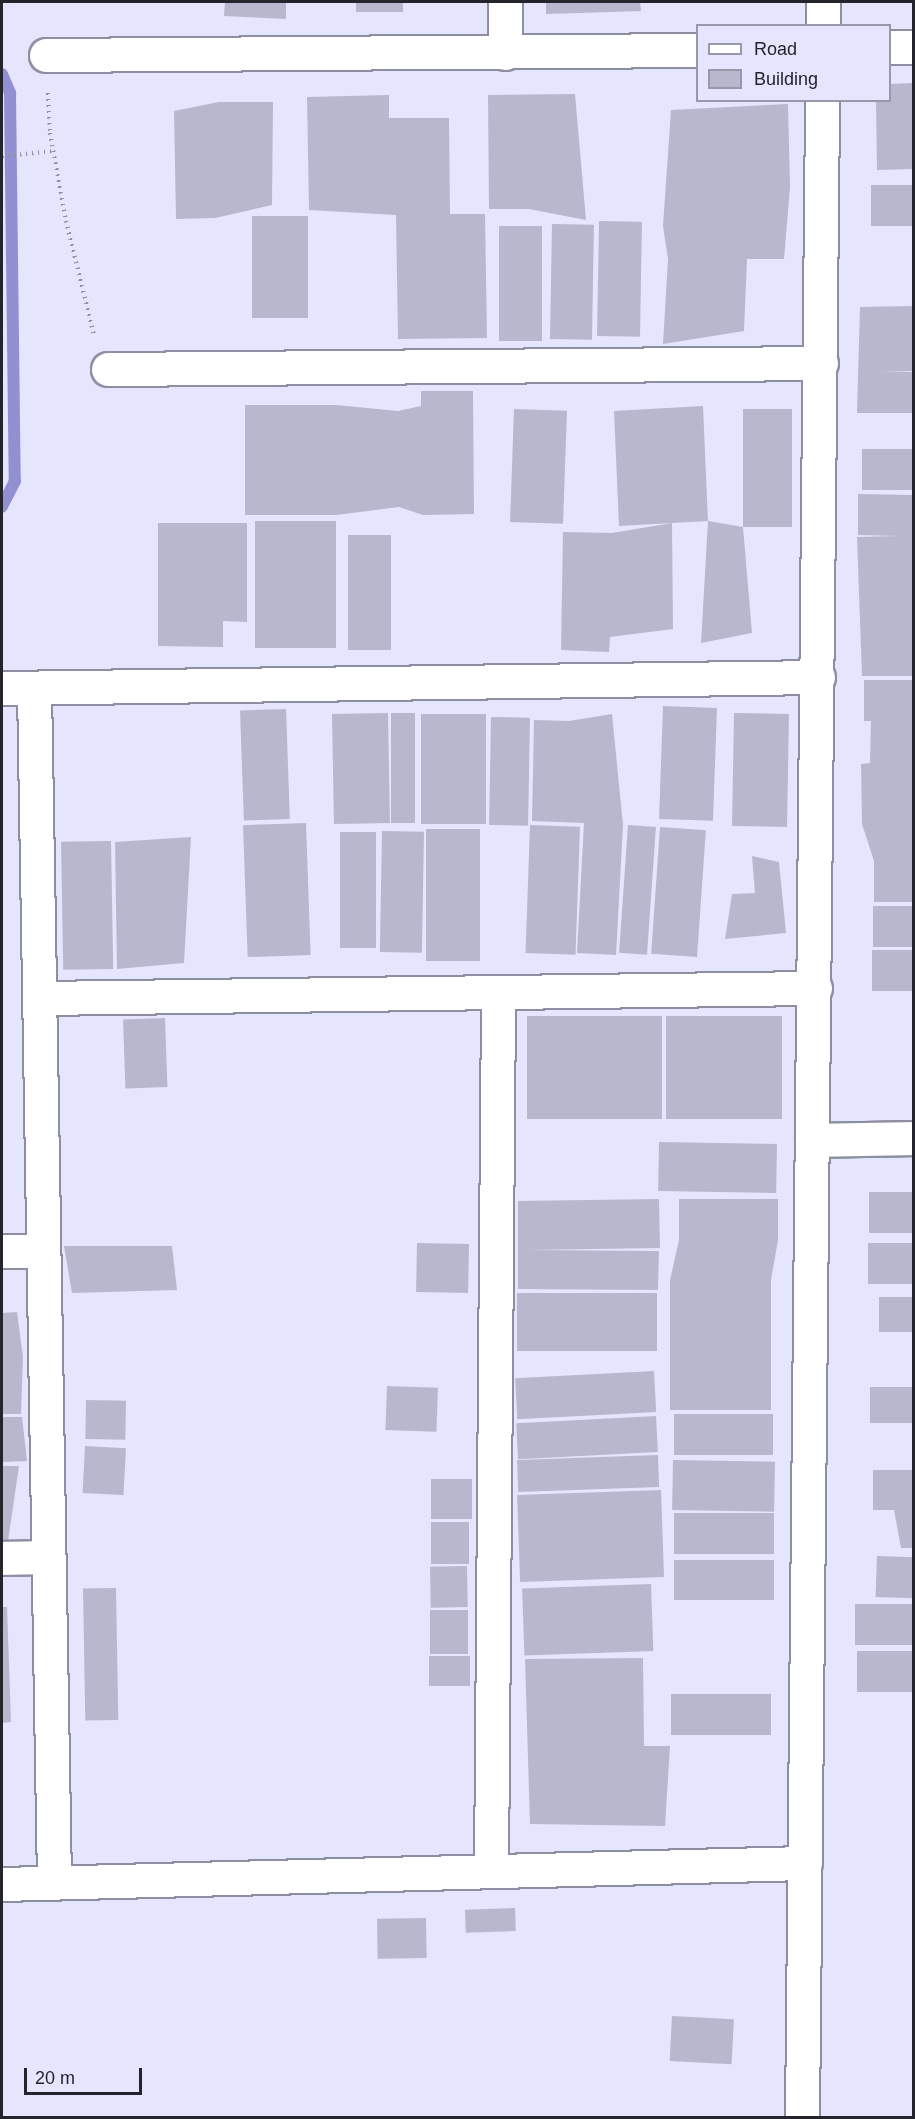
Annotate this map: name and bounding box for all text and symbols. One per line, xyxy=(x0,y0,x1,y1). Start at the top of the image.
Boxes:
legend xyxy=(696,24,891,102)
text: Road xyxy=(754,39,797,59)
text: Building xyxy=(754,69,818,89)
scale bar xyxy=(27,2056,146,2094)
text: 20 m xyxy=(35,2068,75,2088)

